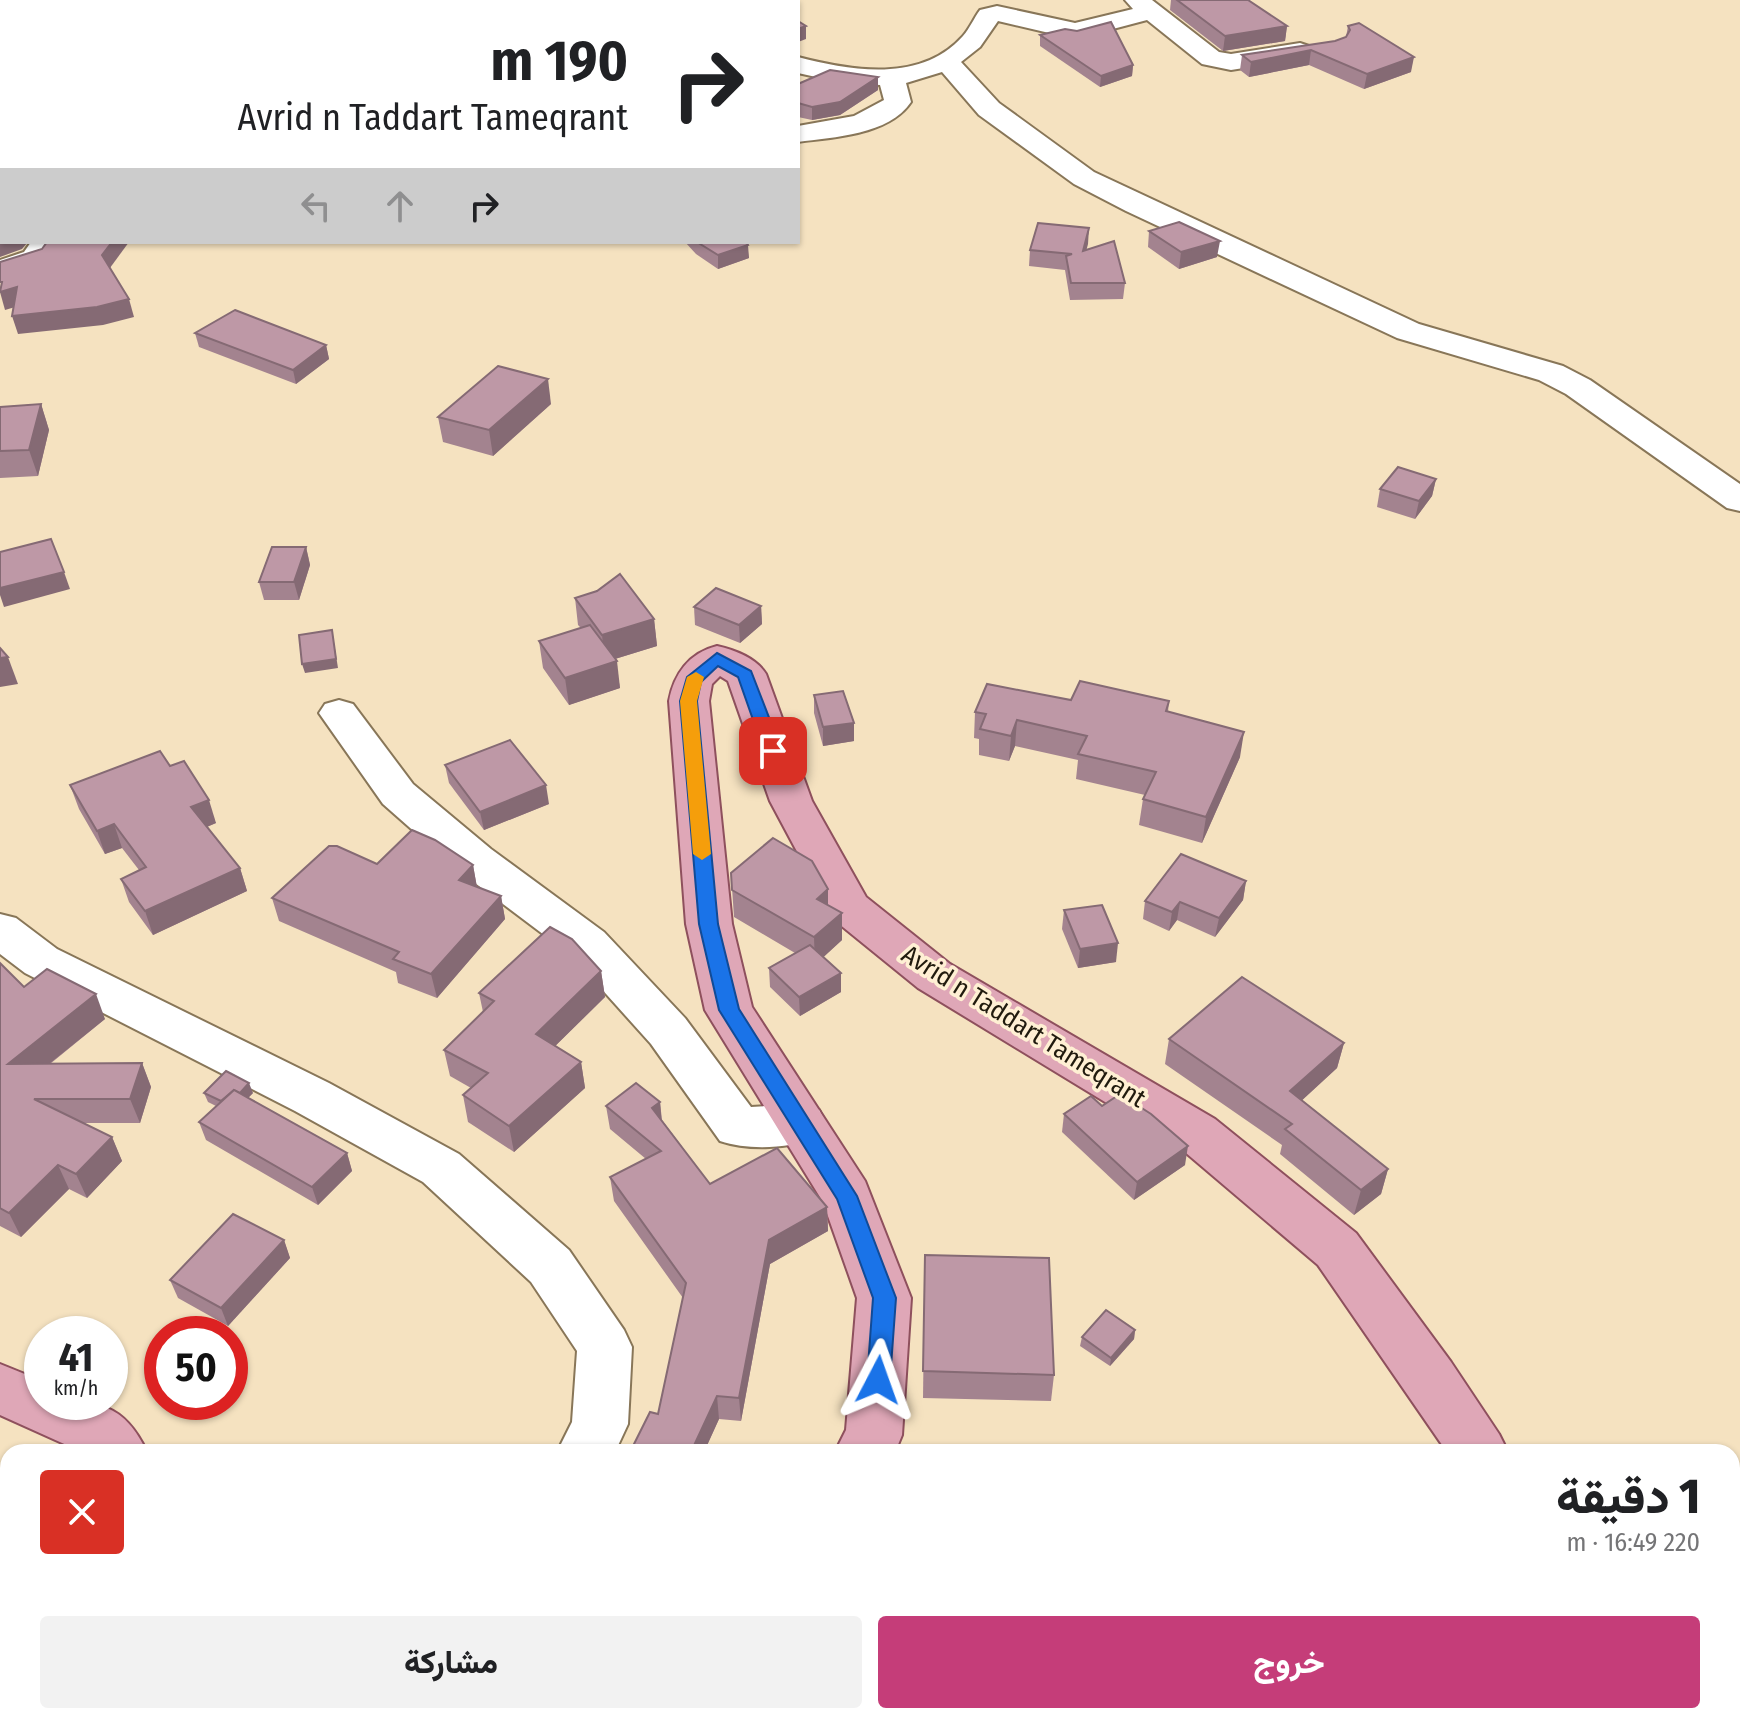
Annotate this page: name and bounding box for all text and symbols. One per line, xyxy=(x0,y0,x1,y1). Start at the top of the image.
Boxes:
text: 190 m xyxy=(490,28,628,95)
icon: right xyxy=(656,32,760,136)
text: Avrid n Taddart Tameqrant xyxy=(238,96,628,140)
icon: left xyxy=(294,184,338,228)
icon: ahead xyxy=(378,184,422,228)
icon: right xyxy=(462,184,506,228)
pin xyxy=(739,717,807,785)
icon: arrive xyxy=(751,729,795,773)
street label: Avrid n Taddart Tameqrant xyxy=(896,939,1152,1115)
speed limit sign: 50 xyxy=(144,1316,248,1420)
text: 41 xyxy=(59,1334,93,1382)
position arrow xyxy=(836,1338,920,1422)
text: km/h xyxy=(54,1376,98,1400)
text: 1 دقيقة xyxy=(1556,1468,1700,1526)
button: close xyxy=(40,1470,124,1554)
text: 220 m · 16:49 xyxy=(1566,1527,1700,1558)
button: مشاركة xyxy=(40,1616,862,1708)
button: خروج xyxy=(878,1616,1700,1708)

